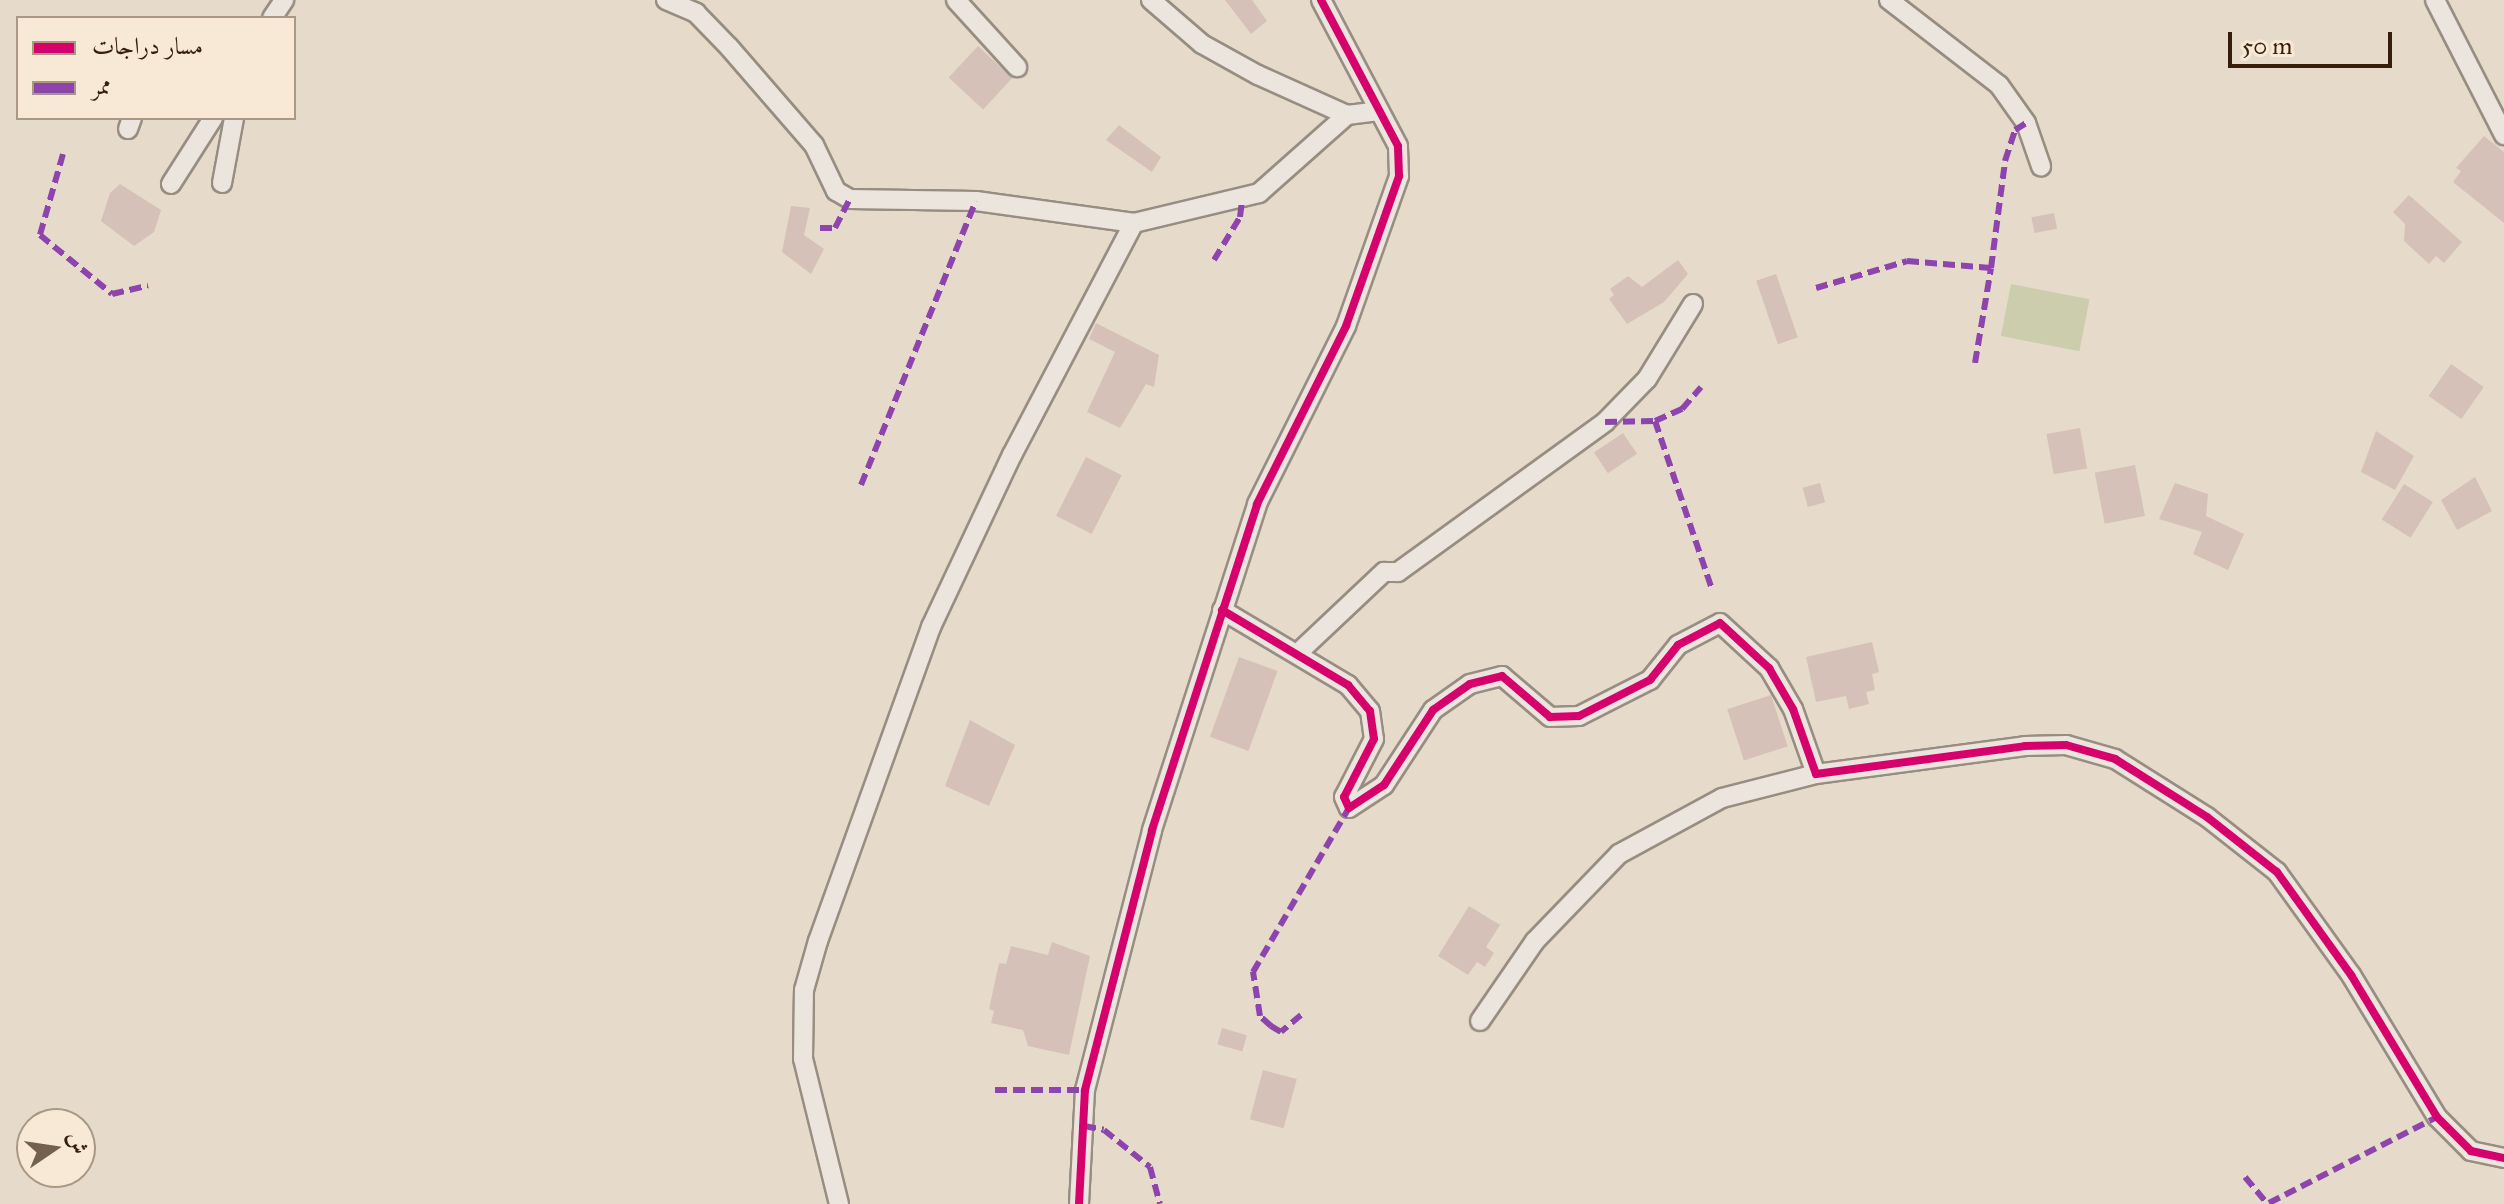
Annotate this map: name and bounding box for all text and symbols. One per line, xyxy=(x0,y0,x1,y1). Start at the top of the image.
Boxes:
legend xyxy=(16,16,296,120)
scale bar xyxy=(2232,16,2396,66)
text: مسار دراجات xyxy=(92,31,203,61)
text: 50 m xyxy=(2242,31,2292,61)
text: ممر xyxy=(92,71,111,101)
north arrow xyxy=(16,1108,96,1188)
text: ش xyxy=(62,1129,94,1157)

